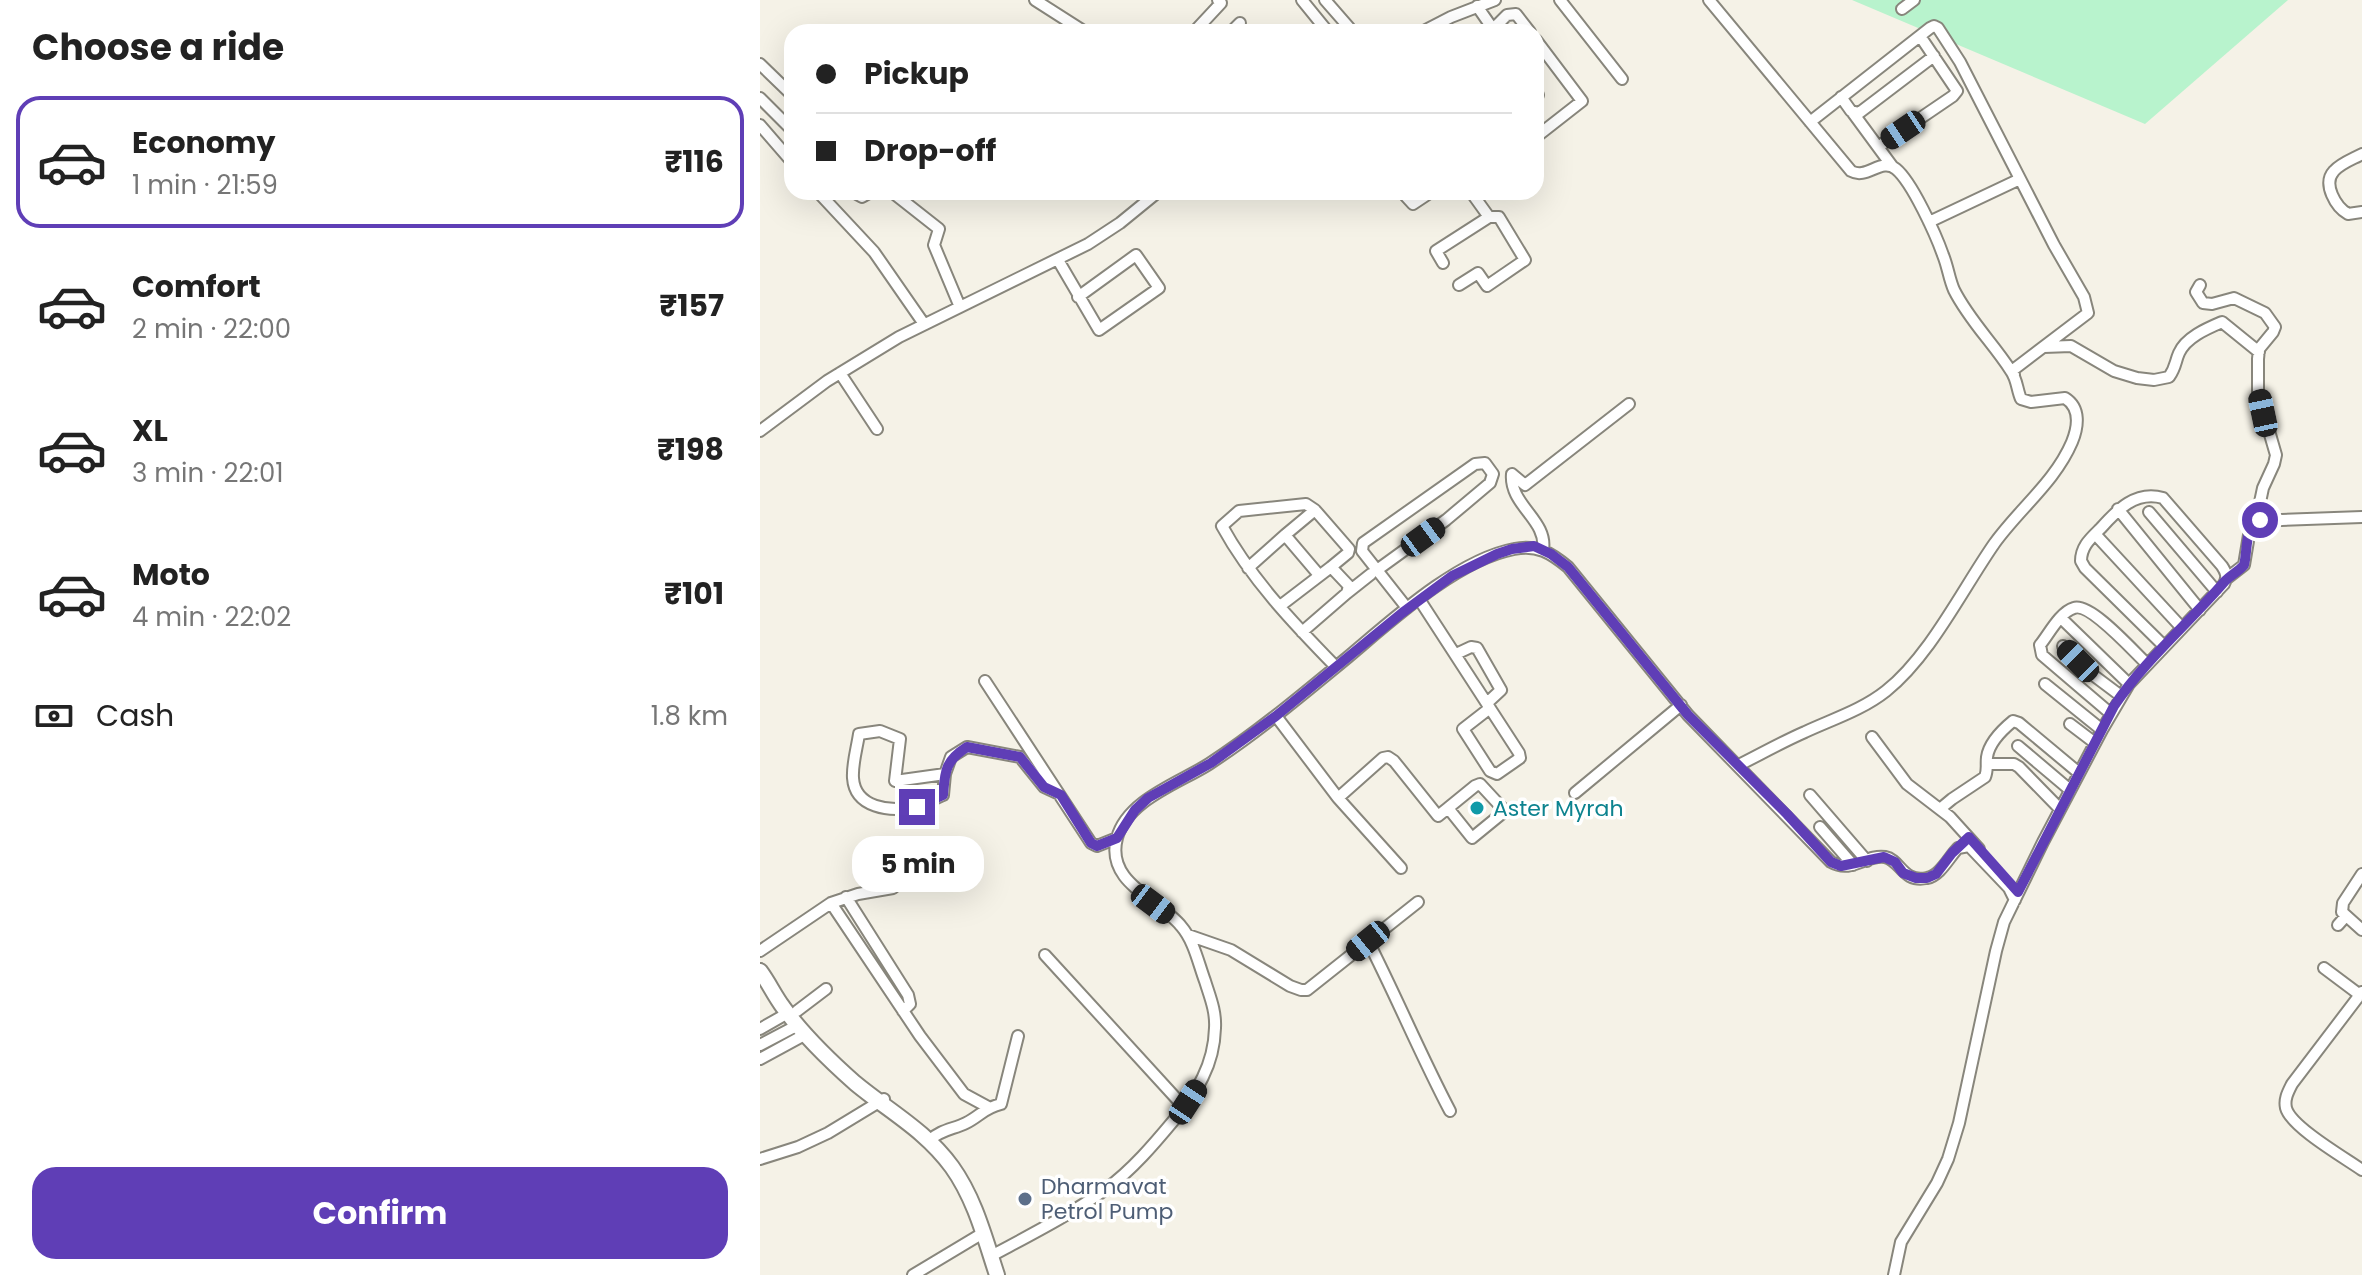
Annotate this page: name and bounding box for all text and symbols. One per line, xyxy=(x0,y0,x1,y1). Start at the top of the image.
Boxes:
text: Choose a ride xyxy=(32,22,284,73)
text: Pickup xyxy=(864,52,969,95)
car xyxy=(1876,107,1930,153)
text: Economy xyxy=(132,121,276,164)
icon: car xyxy=(36,126,108,198)
text: Drop-off xyxy=(864,129,996,172)
text: ₹116 xyxy=(664,140,724,183)
text: 1 min · 21:59 xyxy=(132,167,278,203)
text: Comfort xyxy=(132,265,261,308)
icon: car xyxy=(36,270,108,342)
text: ₹157 xyxy=(659,284,724,327)
text: 2 min · 22:00 xyxy=(132,311,291,347)
car xyxy=(2246,387,2280,439)
text: XL xyxy=(132,409,168,452)
icon: car xyxy=(36,414,108,486)
text: ₹198 xyxy=(657,428,724,471)
text: 3 min · 22:01 xyxy=(132,455,284,491)
route start xyxy=(2242,502,2278,538)
car xyxy=(1397,513,1449,561)
text: Moto xyxy=(132,553,210,596)
icon: car xyxy=(36,558,108,630)
text: ₹101 xyxy=(664,572,724,615)
text: 4 min · 22:02 xyxy=(132,599,291,635)
car xyxy=(2053,636,2103,686)
icon: cash xyxy=(32,694,76,738)
text: Cash xyxy=(96,694,174,737)
text: 1.8 km xyxy=(651,698,728,734)
route end xyxy=(899,789,935,825)
place label: Aster Myrah xyxy=(1493,793,1624,824)
marker: Aster Myrah xyxy=(1468,799,1486,817)
callout: 5 min xyxy=(851,835,983,891)
text: 5 min xyxy=(880,846,956,882)
car xyxy=(1127,880,1179,928)
car xyxy=(1342,917,1394,965)
car xyxy=(1165,1075,1211,1129)
button: Confirm xyxy=(32,1167,728,1259)
place label: Dharmavat Petrol Pump xyxy=(1041,1171,1173,1227)
marker: Dharmavat Petrol Pump xyxy=(1016,1190,1034,1208)

